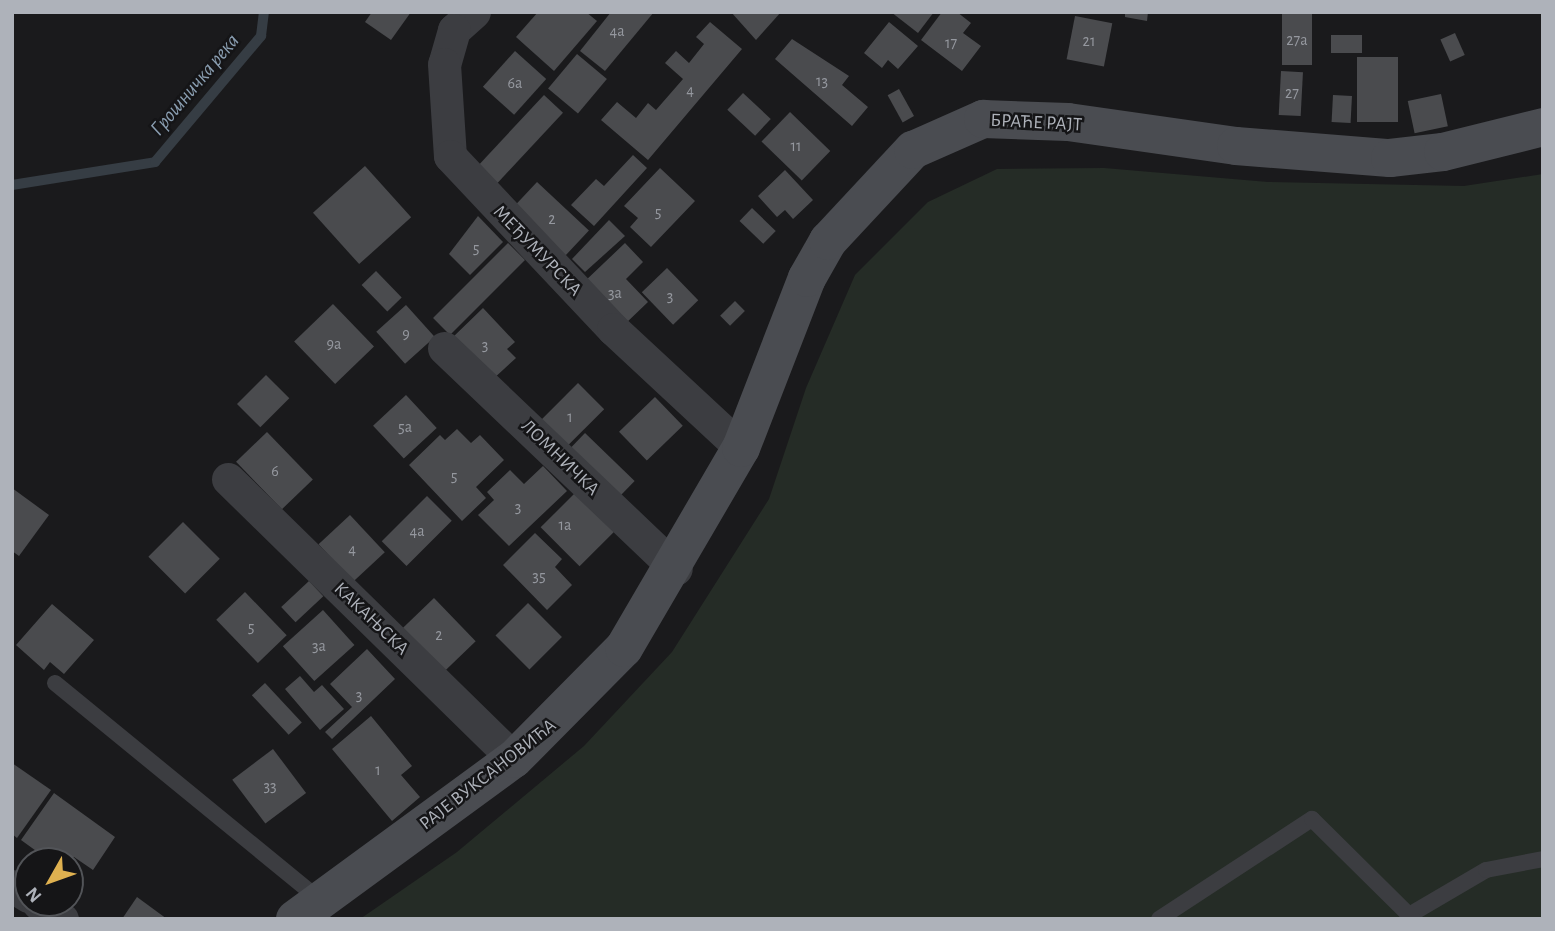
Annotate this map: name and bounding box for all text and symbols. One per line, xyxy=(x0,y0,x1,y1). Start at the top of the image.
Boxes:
house number: 4a xyxy=(609,21,625,41)
water label: Грошничка река xyxy=(145,29,245,141)
house number: 27a xyxy=(1286,30,1308,50)
house number: 21 xyxy=(1083,31,1095,51)
house number: 17 xyxy=(945,33,957,53)
house number: 13 xyxy=(816,71,828,91)
house number: 6a xyxy=(508,73,522,93)
house number: 4 xyxy=(686,80,694,100)
house number: 27 xyxy=(1285,83,1299,103)
street label: БРАЋЕ РАЈТ xyxy=(990,109,1082,137)
house number: 11 xyxy=(790,136,802,156)
street label: МЕЂУМУРСКА xyxy=(488,201,586,301)
house number: 5 xyxy=(655,202,661,222)
house number: 2 xyxy=(548,209,556,229)
house number: 5 xyxy=(473,238,479,258)
house number: 3a xyxy=(608,283,622,303)
house number: 3 xyxy=(667,286,673,306)
house number: 9 xyxy=(402,324,410,344)
house number: 9a xyxy=(327,334,341,354)
house number: 3 xyxy=(482,335,488,355)
house number: 1 xyxy=(567,407,573,427)
street label: ЛОМНИЧКА xyxy=(516,415,604,501)
house number: 5a xyxy=(398,417,412,437)
house number: 6 xyxy=(271,461,279,481)
house number: 5 xyxy=(451,466,457,486)
house number: 3 xyxy=(515,497,521,517)
house number: 1a xyxy=(559,515,571,535)
house number: 4a xyxy=(409,521,425,541)
house number: 4 xyxy=(348,539,356,559)
house number: 35 xyxy=(532,566,546,586)
street label: КАКАЊСКА xyxy=(329,578,413,660)
house number: 5 xyxy=(248,617,254,637)
house number: 2 xyxy=(435,625,443,645)
house number: 3a xyxy=(312,636,326,656)
house number: 3 xyxy=(356,685,362,705)
street label: РАЈЕ ВУКСАНОВИЋА xyxy=(415,714,561,836)
house number: 1 xyxy=(375,760,381,780)
house number: 33 xyxy=(263,776,277,796)
north arrow xyxy=(14,847,84,917)
text: N xyxy=(23,883,46,906)

